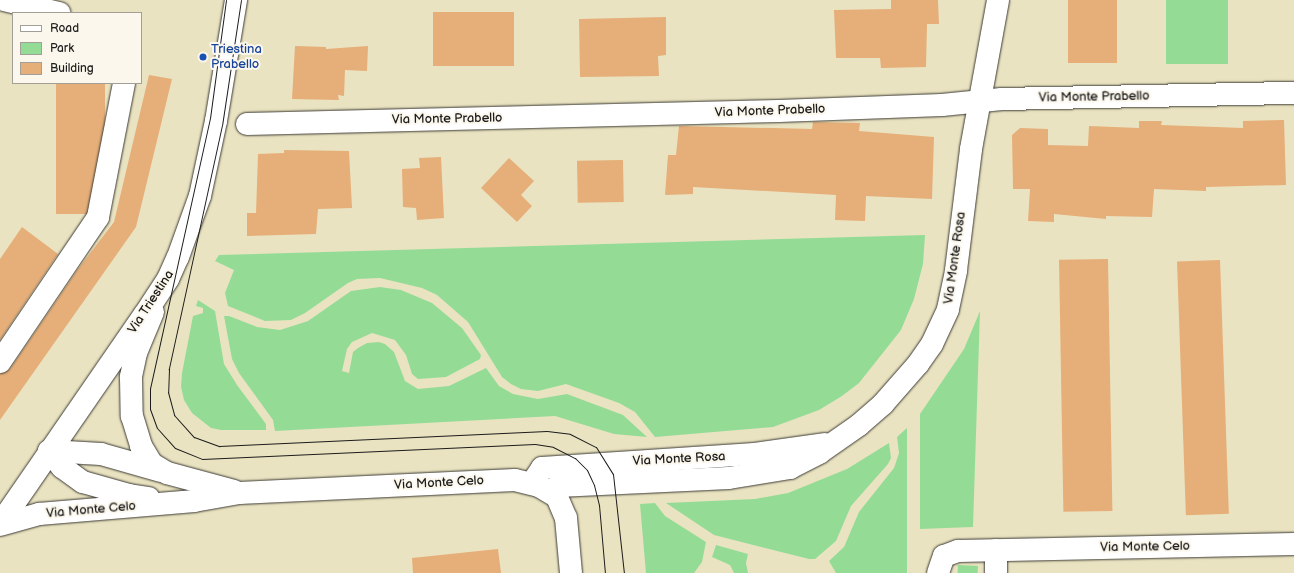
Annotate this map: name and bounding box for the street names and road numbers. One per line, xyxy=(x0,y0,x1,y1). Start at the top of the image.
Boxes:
street label: Via Monte Prabello xyxy=(1038,88,1150,106)
street label: Via Monte Prabello xyxy=(714,101,826,121)
street label: Via Monte Prabello xyxy=(391,110,503,128)
street label: Via Monte Rosa xyxy=(941,211,969,305)
street label: Via Triestina xyxy=(125,267,177,337)
street label: Via Monte Rosa xyxy=(632,449,726,469)
street label: Via Monte Celo xyxy=(394,473,484,493)
street label: Via Monte Celo xyxy=(46,498,136,522)
street label: Via Monte Celo xyxy=(1100,538,1190,556)

